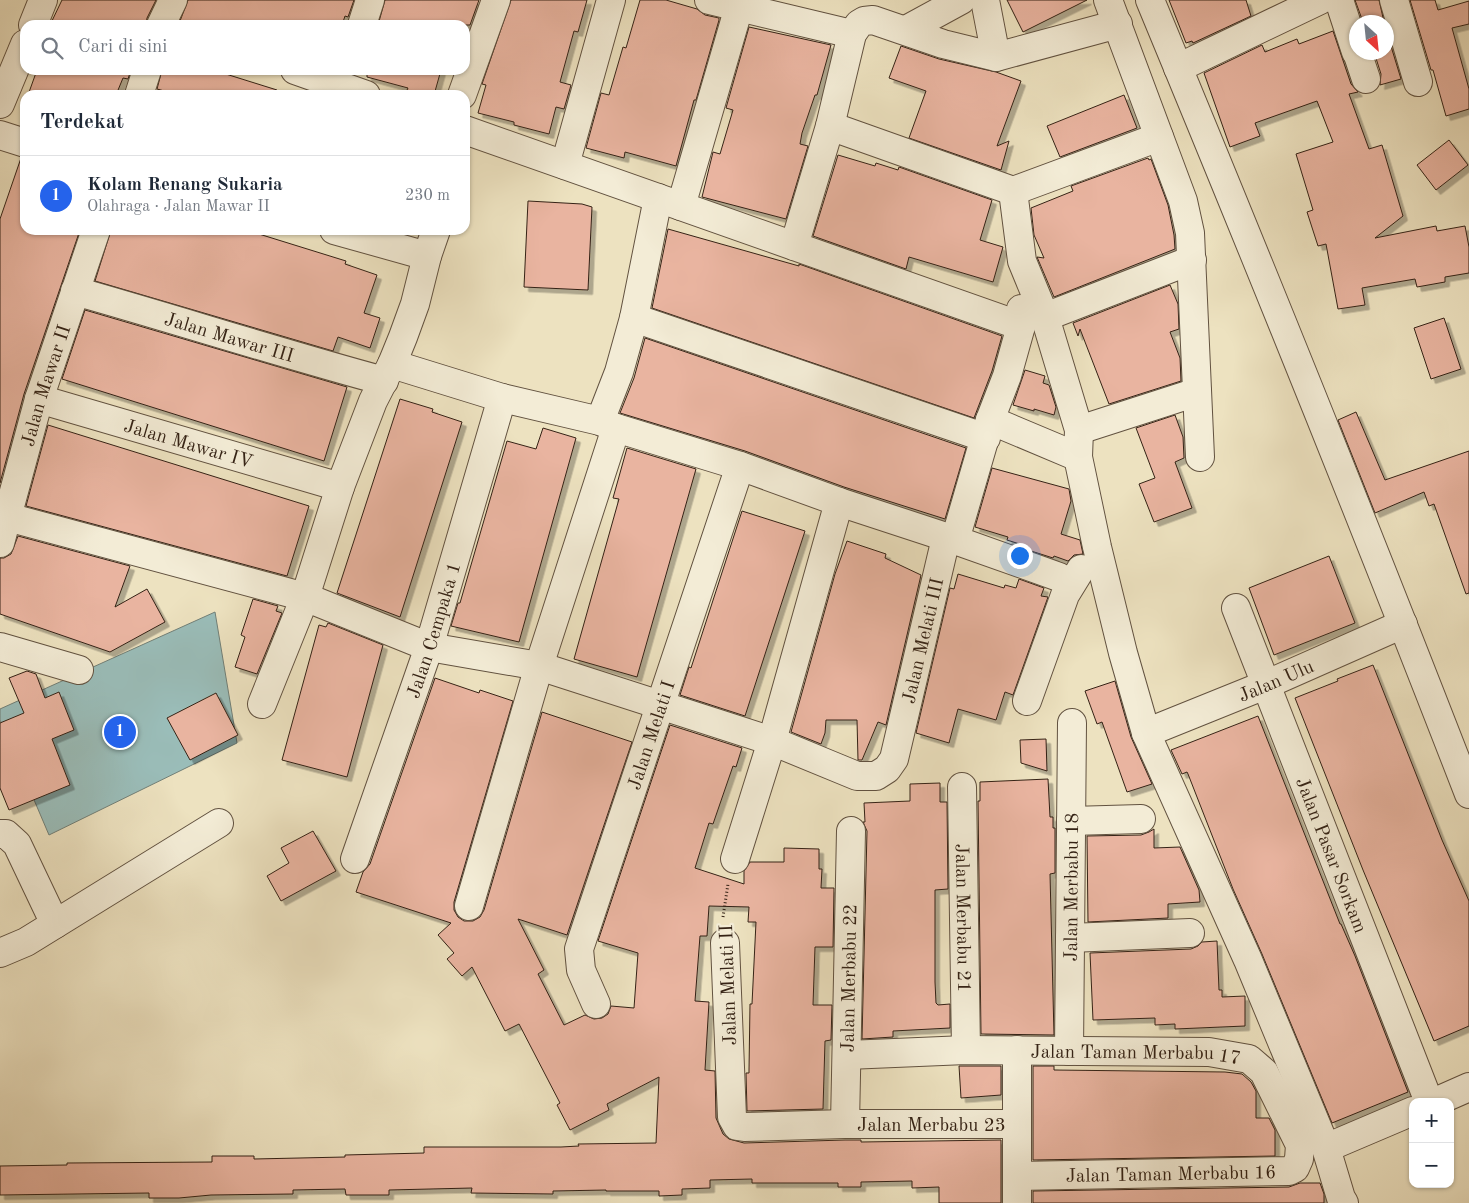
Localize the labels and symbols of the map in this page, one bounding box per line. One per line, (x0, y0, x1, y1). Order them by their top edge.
north arrow (1349, 15, 1394, 60)
street label: Jalan Mawar III (162, 311, 296, 367)
street label: Jalan Mawar II (20, 323, 75, 449)
street label: Jalan Mawar IV (121, 417, 255, 473)
your location (1007, 543, 1033, 569)
street label: Jalan Cempaka 1 (405, 561, 465, 701)
street label: Jalan Melati III (900, 576, 948, 706)
street label: Jalan Ulu (1236, 658, 1317, 707)
street label: Jalan Melati I (626, 679, 680, 793)
pin: 1 (104, 713, 136, 751)
street label: Jalan Pasar Sorkam (1291, 775, 1369, 936)
street label: Jalan Merbabu 18 (1063, 813, 1083, 961)
street label: Jalan Merbabu 21 (951, 844, 972, 992)
street label: Jalan Merbabu 22 (839, 904, 862, 1053)
street label: Jalan Melati II (718, 924, 741, 1046)
street label: Jalan Taman Merbabu 17 (1030, 1044, 1242, 1069)
street label: Jalan Merbabu 23 (857, 1117, 1006, 1136)
street label: Jalan Taman Merbabu 16 (1066, 1164, 1276, 1187)

